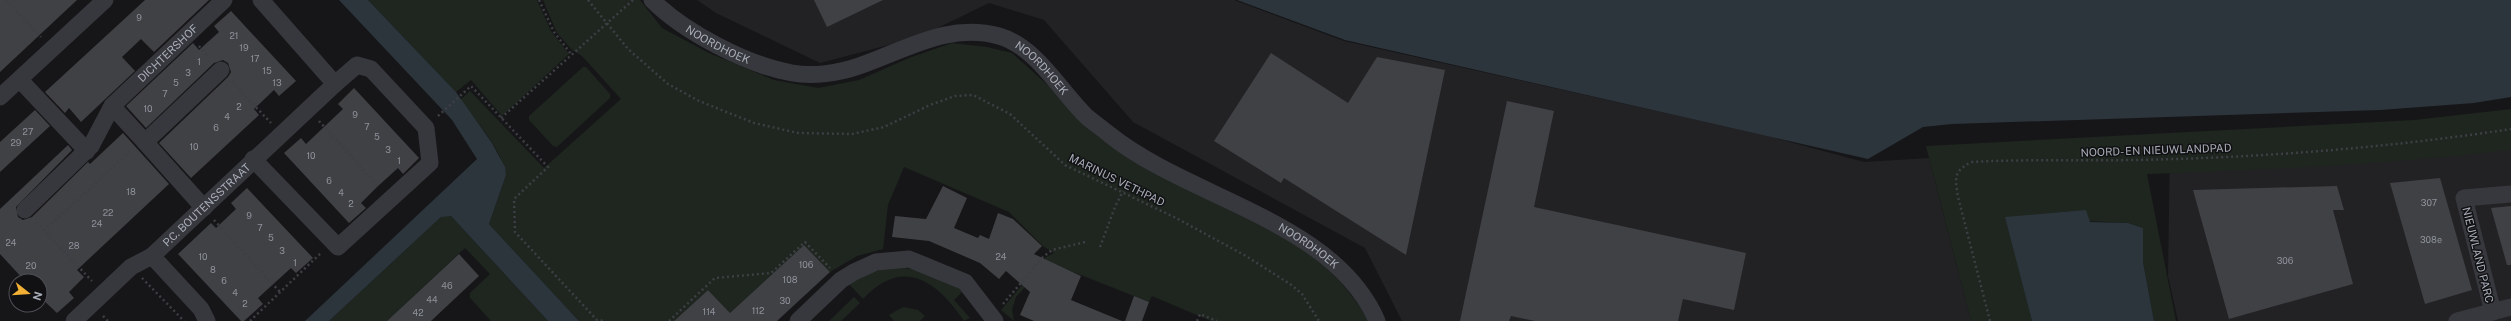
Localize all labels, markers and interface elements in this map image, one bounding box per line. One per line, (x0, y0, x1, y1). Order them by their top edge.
house number: 9 (136, 12, 142, 23)
street label: DICHTERSHOF (135, 22, 200, 84)
street label: NOORDHOEK (684, 23, 752, 66)
house number: 21 (229, 30, 239, 41)
street label: NOORDHOEK (1013, 39, 1071, 98)
house number: 19 (239, 42, 249, 53)
house number: 17 (250, 53, 260, 64)
house number: 1 (197, 56, 201, 67)
house number: 15 (262, 65, 272, 76)
house number: 3 (185, 67, 191, 78)
house number: 5 (173, 77, 179, 88)
house number: 13 (272, 77, 282, 88)
house number: 7 (162, 88, 168, 99)
house number: 2 (236, 101, 242, 112)
house number: 10 (143, 103, 153, 114)
house number: 9 (352, 109, 358, 120)
house number: 4 (224, 111, 230, 122)
house number: 7 (364, 121, 370, 132)
house number: 6 (213, 122, 219, 133)
house number: 27 (23, 126, 33, 137)
house number: 5 (374, 131, 380, 142)
house number: 29 (11, 137, 22, 148)
house number: 10 (189, 141, 199, 152)
street label: NOORD- EN NIEUWLANDPAD (2080, 141, 2232, 159)
house number: 3 (385, 144, 391, 155)
house number: 10 (306, 150, 316, 161)
street label: MARINUS VETHPAD (1067, 152, 1167, 209)
house number: 1 (397, 155, 401, 166)
street label: P.C. BOUTENSSTRAAT (160, 161, 253, 249)
house number: 6 (326, 175, 332, 186)
house number: 18 (126, 186, 136, 197)
house number: 4 (338, 187, 344, 198)
house number: 307 (2421, 197, 2437, 208)
house number: 2 (348, 198, 354, 209)
street label: NIEUWLAND PARC (2460, 206, 2496, 304)
house number: 22 (103, 207, 113, 218)
house number: 9 (246, 210, 252, 221)
house number: 24 (91, 218, 103, 229)
street label: NOORDHOEK (1276, 221, 1341, 271)
house number: 7 (257, 222, 263, 233)
house number: 5 (268, 232, 274, 243)
house number: 308e (2420, 234, 2442, 245)
house number: 24 (5, 237, 17, 248)
house number: 28 (68, 240, 80, 251)
house number: 3 (279, 245, 285, 256)
house number: 10 (198, 251, 208, 262)
house number: 24 (995, 251, 1007, 262)
house number: 306 (2277, 255, 2294, 266)
house number: 1 (293, 257, 297, 268)
house number: 106 (799, 259, 814, 270)
house number: 20 (26, 260, 37, 271)
house number: 8 (210, 264, 216, 275)
north arrow (8, 273, 48, 313)
house number: 108 (783, 274, 798, 285)
house number: 6 (221, 275, 227, 286)
house number: 46 (441, 280, 453, 291)
house number: 4 (232, 287, 238, 298)
text: N (31, 290, 45, 302)
house number: 44 (426, 294, 438, 305)
house number: 30 (779, 295, 791, 306)
house number: 2 (242, 298, 248, 309)
house number: 112 (752, 305, 764, 316)
house number: 114 (703, 306, 716, 317)
house number: 42 (412, 307, 424, 318)

